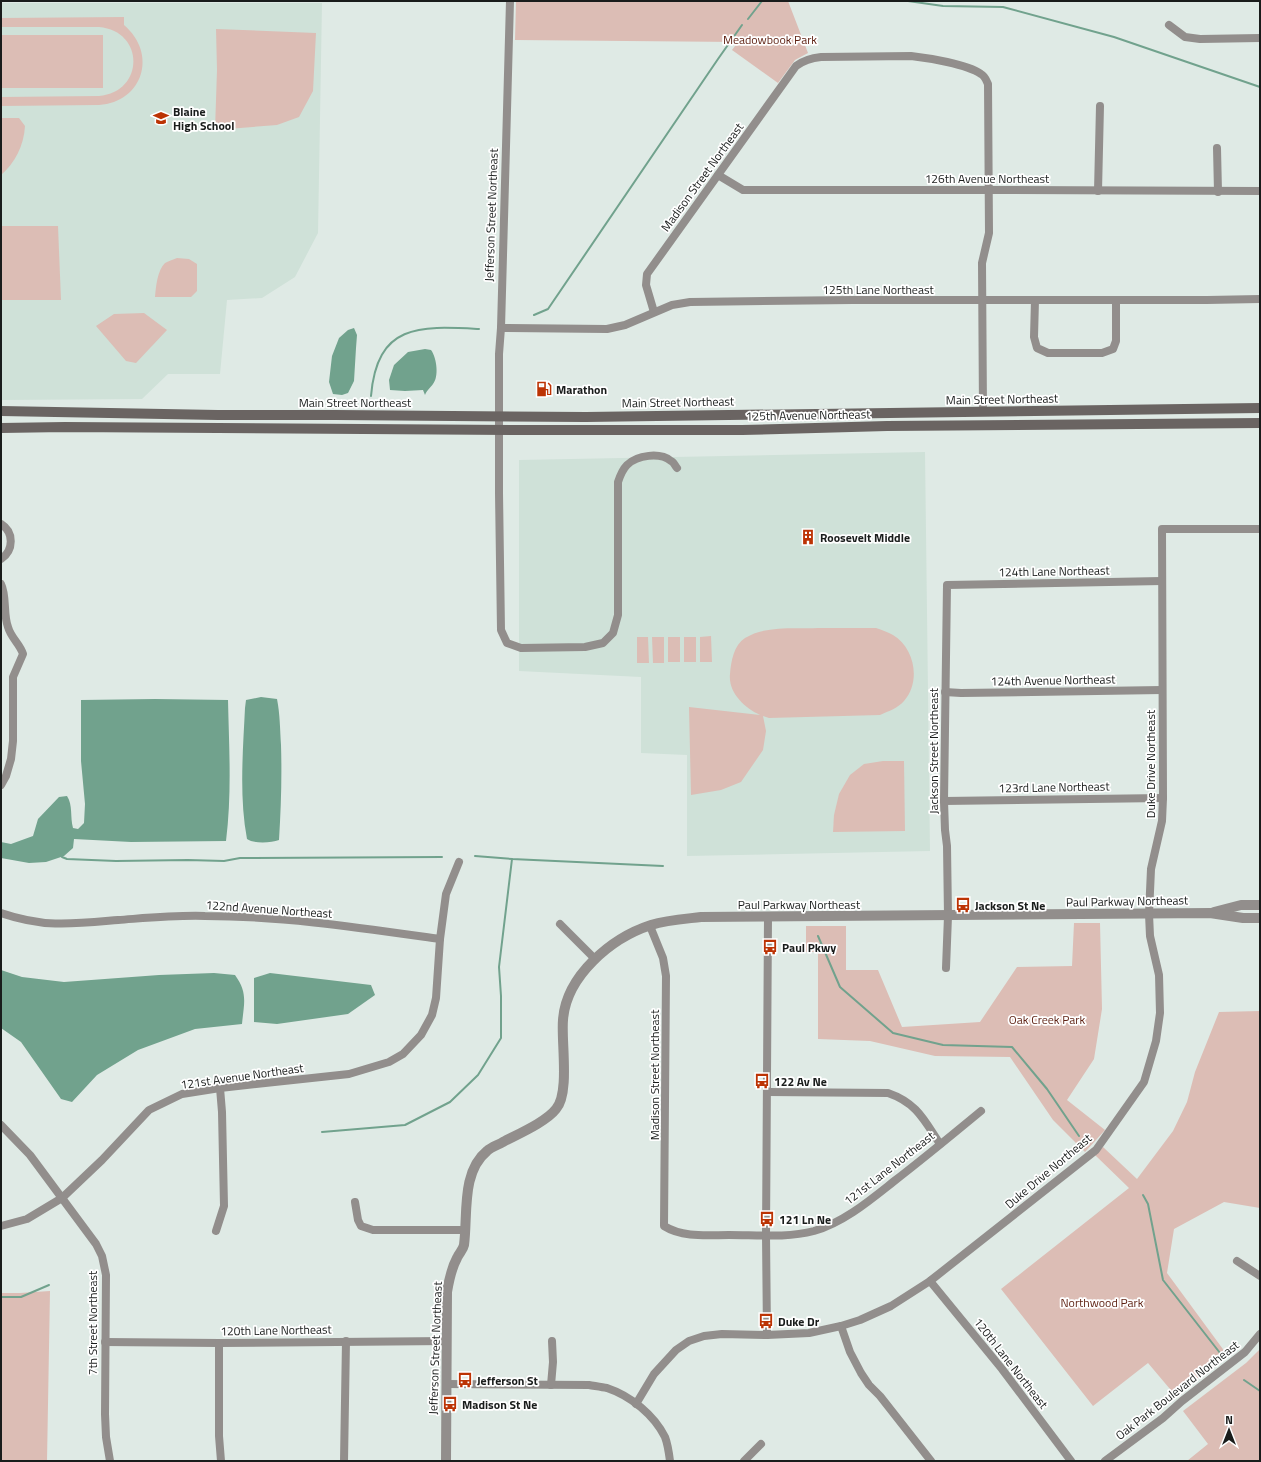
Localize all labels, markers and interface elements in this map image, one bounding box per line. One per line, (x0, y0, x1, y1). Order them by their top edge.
park label: Meadowbook Park (723, 30, 817, 49)
place label: Blaine High School (173, 102, 234, 135)
school or university icon: Blaine High School (152, 109, 170, 127)
street label: Madison Street Northeast (656, 118, 749, 235)
street label: Jefferson Street Northeast (479, 147, 503, 282)
street label: 126th Avenue Northeast (925, 169, 1050, 188)
street label: 125th Lane Northeast (822, 280, 934, 299)
fuel station icon: Marathon (535, 380, 553, 398)
place label: Marathon (556, 380, 607, 399)
street label: Main Street Northeast (946, 389, 1059, 409)
street label: Main Street Northeast (622, 392, 735, 412)
street label: Main Street Northeast (299, 393, 412, 412)
street label: 125th Avenue Northeast (745, 404, 871, 426)
building icon: Roosevelt Middle (799, 528, 817, 546)
place label: Roosevelt Middle (820, 528, 910, 547)
street label: 124th Lane Northeast (998, 561, 1111, 581)
street label: 124th Avenue Northeast (990, 669, 1116, 691)
street label: Jackson Street Northeast (924, 687, 943, 814)
street label: Duke Drive Northeast (1141, 709, 1160, 818)
street label: 123rd Lane Northeast (998, 777, 1110, 797)
street label: Paul Parkway Northeast (1066, 890, 1189, 912)
street label: 122nd Avenue Northeast (205, 895, 334, 923)
street label: Paul Parkway Northeast (738, 895, 861, 914)
bus stop icon: Jackson St Ne (954, 896, 972, 914)
place label: Jackson St Ne (975, 896, 1045, 915)
bus stop icon: Paul Pkwy (761, 938, 779, 956)
place label: Paul Pkwy (782, 938, 836, 957)
street label: Madison Street Northeast (645, 1009, 664, 1140)
park label: Oak Creek Park (1009, 1010, 1085, 1029)
street label: 121st Avenue Northeast (179, 1058, 305, 1094)
bus stop icon: 122 Av Ne (753, 1072, 771, 1090)
place label: 122 Av Ne (774, 1072, 827, 1091)
street label: 121st Lane Northeast (840, 1126, 939, 1210)
street label: Duke Drive Northeast (1000, 1128, 1096, 1213)
bus stop icon: 121 Ln Ne (758, 1210, 776, 1228)
place label: 121 Ln Ne (779, 1210, 831, 1229)
street label: 7th Street Northeast (83, 1270, 102, 1375)
street label: Jefferson Street Northeast (423, 1280, 447, 1415)
park label: Northwood Park (1061, 1293, 1144, 1312)
bus stop icon: Duke Dr (757, 1312, 775, 1330)
place label: Duke Dr (778, 1312, 820, 1331)
street label: 120th Lane Northeast (969, 1313, 1053, 1413)
street label: 120th Lane Northeast (220, 1320, 333, 1340)
street label: Oak Park Boulevard Northeast (1112, 1337, 1242, 1443)
bus stop icon: Jefferson St (456, 1371, 474, 1389)
place label: Jefferson St (477, 1371, 539, 1390)
bus stop icon: Madison St Ne (441, 1395, 459, 1413)
place label: Madison St Ne (462, 1395, 537, 1414)
north arrow (1209, 1410, 1249, 1450)

